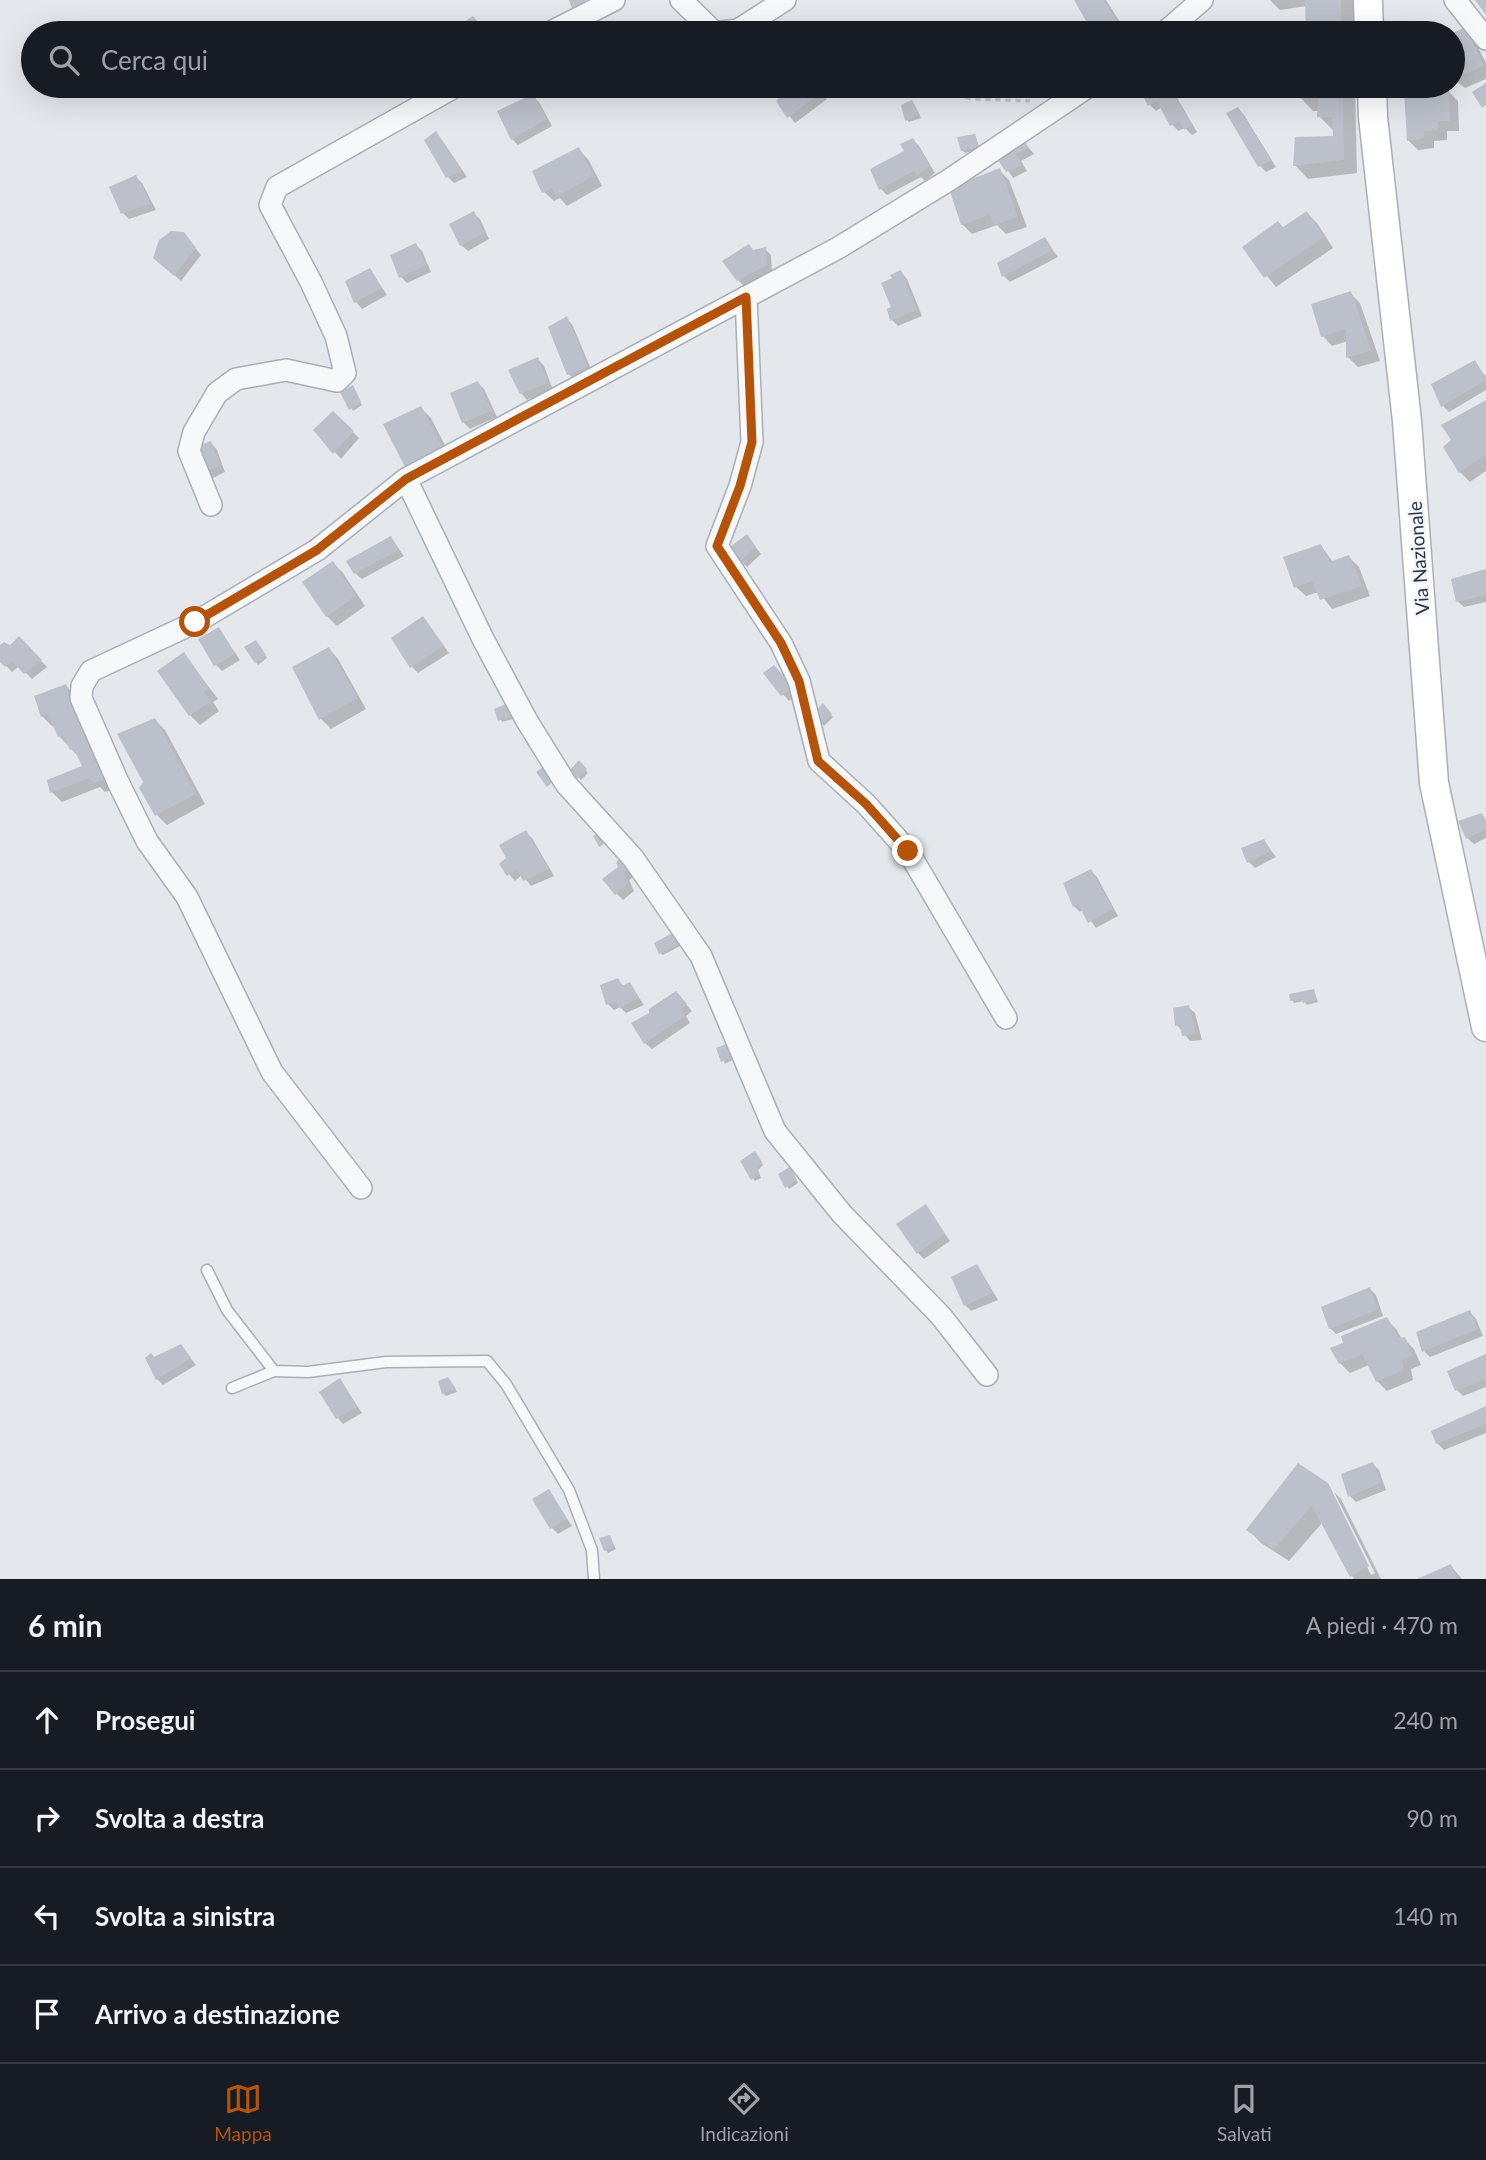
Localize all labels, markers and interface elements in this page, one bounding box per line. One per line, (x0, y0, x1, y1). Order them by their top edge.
search box (21, 21, 1465, 98)
icon: search (45, 41, 83, 79)
text: Cerca qui (101, 44, 208, 76)
street label: Via Nazionale (1403, 500, 1433, 616)
route start (179, 606, 210, 637)
route end (892, 835, 923, 866)
text: 6 min (28, 1607, 102, 1643)
text: A piedi · 470 m (1306, 1611, 1458, 1639)
icon: ahead (28, 1701, 66, 1739)
text: Prosegui (95, 1704, 195, 1736)
text: 240 m (1393, 1706, 1458, 1734)
icon: right (28, 1799, 66, 1837)
text: Svolta a destra (95, 1802, 265, 1834)
text: 90 m (1407, 1804, 1458, 1832)
icon: left (28, 1897, 66, 1935)
text: Svolta a sinistra (95, 1900, 275, 1932)
text: 140 m (1393, 1902, 1458, 1930)
icon: arrive (28, 1995, 66, 2033)
text: Arrivo a destinazione (95, 1998, 340, 2030)
tab: Mappa (214, 2080, 272, 2145)
tab: Indicazioni (700, 2080, 789, 2145)
tab: Salvati (1217, 2080, 1272, 2145)

